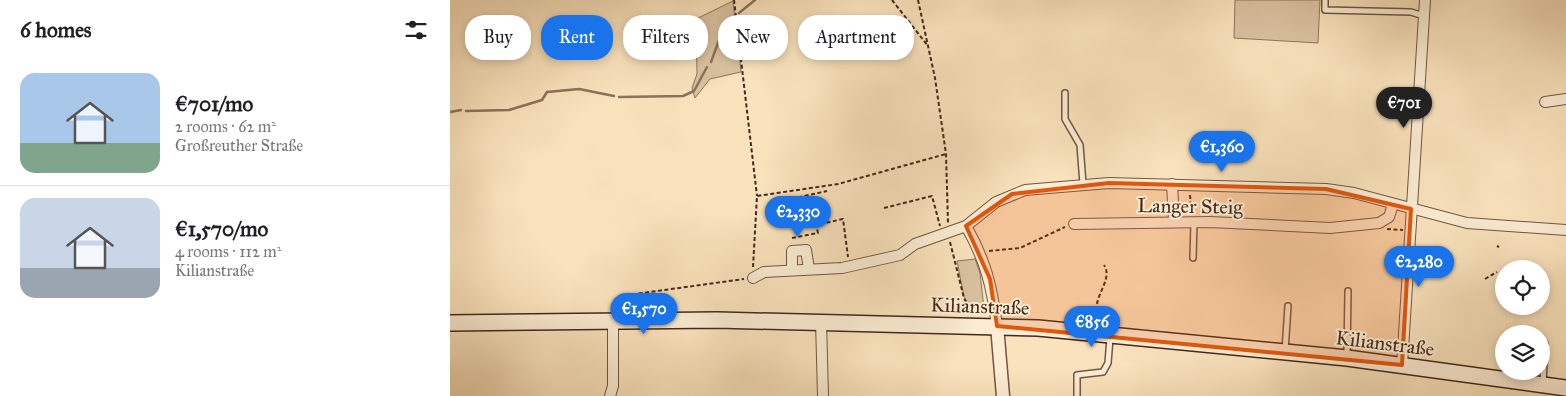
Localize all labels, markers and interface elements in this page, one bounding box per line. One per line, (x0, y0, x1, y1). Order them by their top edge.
chip: Buy (465, 15, 531, 60)
chip: Rent (541, 15, 613, 60)
chip: Filters (623, 15, 708, 60)
chip: New (718, 15, 788, 60)
chip: Apartment (798, 15, 914, 60)
icon: filters (402, 16, 430, 44)
text: 6 homes (20, 17, 92, 43)
pin: €701 (1374, 86, 1434, 129)
text: €701/mo (175, 91, 253, 117)
icon: home (60, 93, 120, 153)
text: €701 (1387, 93, 1421, 112)
text: 2 rooms · 62 m² (175, 117, 276, 136)
pin: €1,360 (1181, 130, 1263, 173)
text: Großreuther Straße (175, 136, 303, 155)
text: €1,360 (1200, 137, 1244, 156)
street label: Langer Steig (1137, 193, 1243, 220)
pin: €2,330 (757, 196, 839, 238)
text: €2,330 (776, 202, 820, 221)
text: €1,570/mo (175, 216, 268, 242)
icon: home (60, 218, 120, 278)
text: 4 rooms · 112 m² (175, 242, 281, 261)
pin: €2,280 (1378, 246, 1460, 288)
text: €2,280 (1395, 252, 1443, 271)
map controls (1495, 260, 1550, 380)
button: locate (1495, 260, 1550, 315)
text: Kilianstraße (175, 261, 254, 280)
pin: €1,570 (603, 292, 685, 335)
street label: Kilianstraße (930, 292, 1030, 320)
text: €1,570 (621, 299, 667, 318)
pin: €856 (1062, 306, 1122, 348)
text: €856 (1075, 312, 1109, 331)
street label: Kilianstraße (1334, 325, 1436, 361)
button: layers (1495, 325, 1550, 380)

